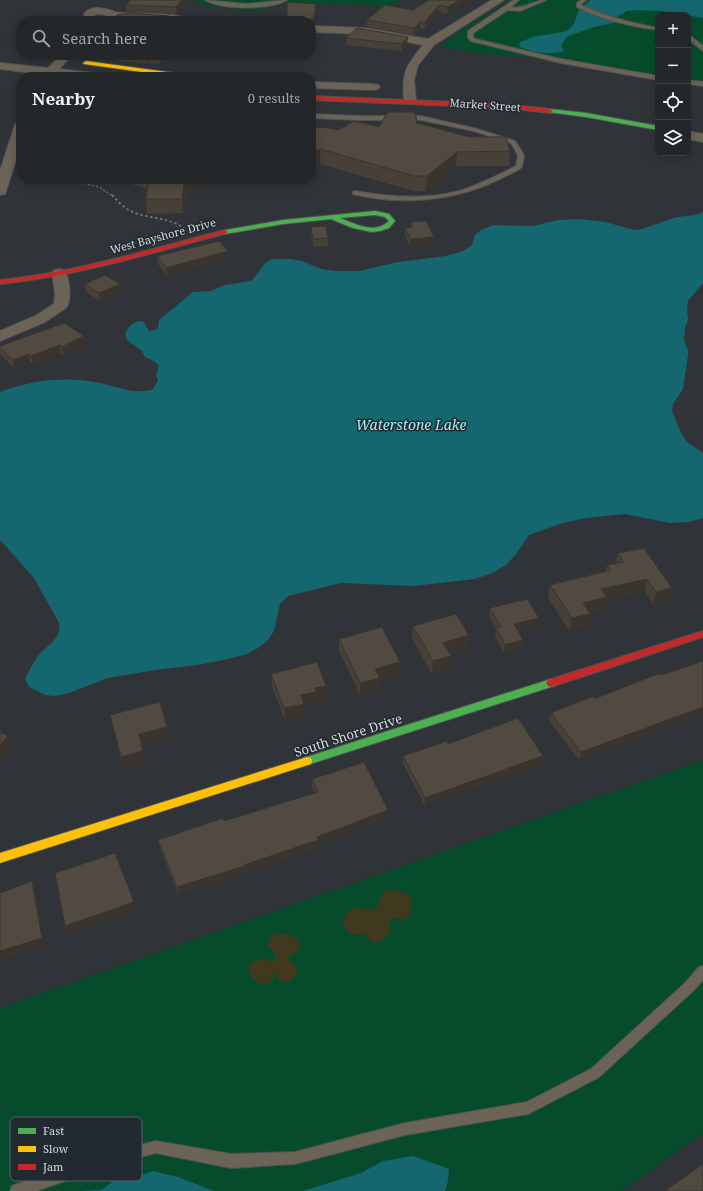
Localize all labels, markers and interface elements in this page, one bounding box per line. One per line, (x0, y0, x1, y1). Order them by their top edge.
map controls (655, 12, 691, 156)
button: + (655, 12, 691, 48)
search box (16, 16, 316, 60)
icon: search (30, 27, 52, 49)
text: Search here (62, 28, 147, 48)
button: − (655, 48, 691, 84)
button: locate (655, 84, 691, 120)
text: Nearby (32, 87, 95, 110)
text: 0 results (248, 89, 300, 107)
street label: Market Street (449, 95, 521, 114)
button: layers (655, 120, 691, 156)
street label: West Bayshore Drive (108, 214, 218, 257)
water label: Waterstone Lake (356, 415, 466, 434)
street label: South Shore Drive (292, 709, 404, 761)
legend (10, 1117, 142, 1181)
text: Fast (43, 1123, 64, 1138)
text: Slow (43, 1141, 69, 1156)
text: Jam (42, 1159, 64, 1174)

